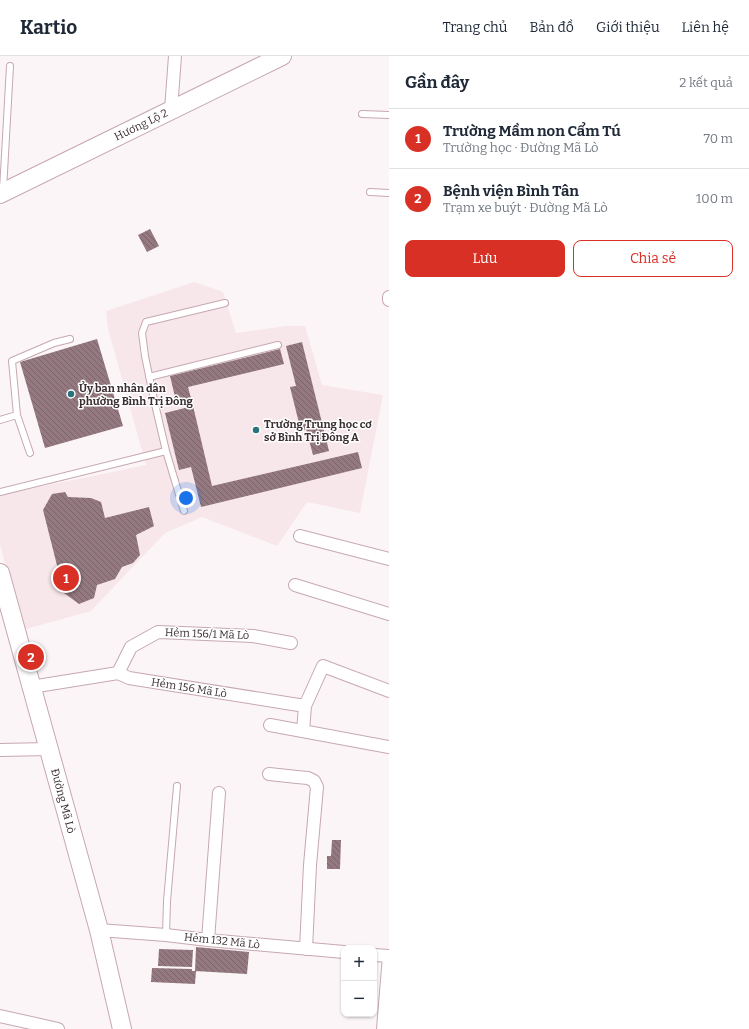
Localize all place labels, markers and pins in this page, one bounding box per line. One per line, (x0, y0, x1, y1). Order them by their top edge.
place label: Ủy ban nhân dân phường Bình Trị Đông (79, 381, 194, 408)
marker: Ủy ban nhân dân phường Bình Trị Đông (66, 389, 76, 399)
place label: Trường Trung học cơ sở Bình Trị Đông A (264, 418, 372, 444)
marker: Trường Trung học cơ sở Bình Trị Đông A (251, 425, 261, 435)
pin: 1 (53, 563, 79, 593)
pin: 2 (18, 642, 44, 672)

